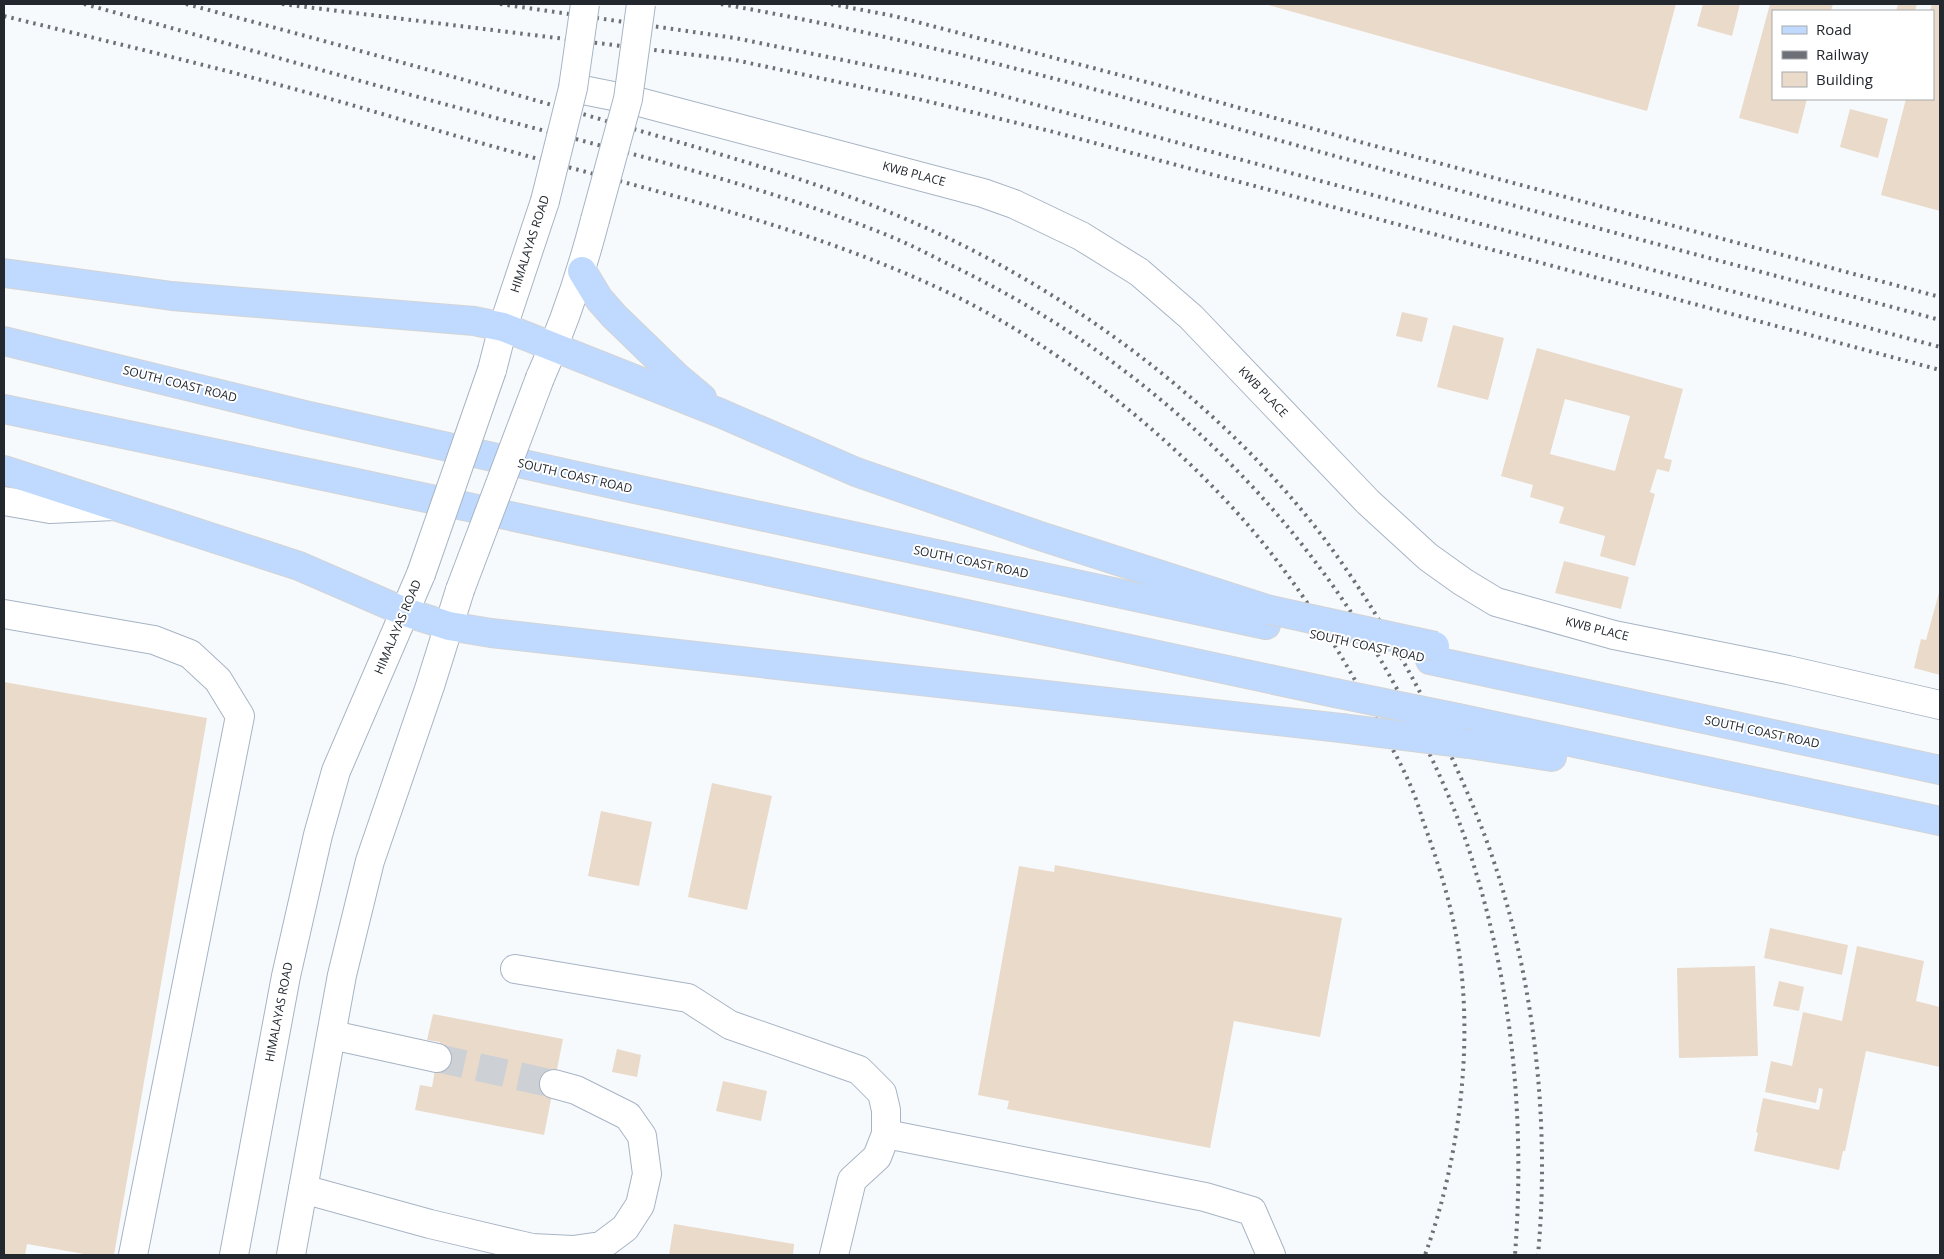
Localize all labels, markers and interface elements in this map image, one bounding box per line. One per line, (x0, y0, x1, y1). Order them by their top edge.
legend (1772, 10, 1934, 100)
text: Road (1816, 19, 1852, 39)
text: Railway (1816, 44, 1869, 64)
text: Building (1816, 69, 1873, 89)
street label: KWB PLACE (881, 157, 948, 190)
street label: HIMALAYAS ROAD (506, 193, 553, 295)
street label: SOUTH COAST ROAD (121, 361, 239, 406)
street label: KWB PLACE (1235, 363, 1292, 421)
street label: SOUTH COAST ROAD (516, 454, 634, 497)
street label: SOUTH COAST ROAD (912, 541, 1030, 582)
street label: HIMALAYAS ROAD (370, 577, 425, 677)
street label: KWB PLACE (1564, 612, 1631, 645)
street label: SOUTH COAST ROAD (1308, 625, 1426, 666)
street label: SOUTH COAST ROAD (1703, 711, 1821, 752)
street label: HIMALAYAS ROAD (260, 960, 297, 1063)

